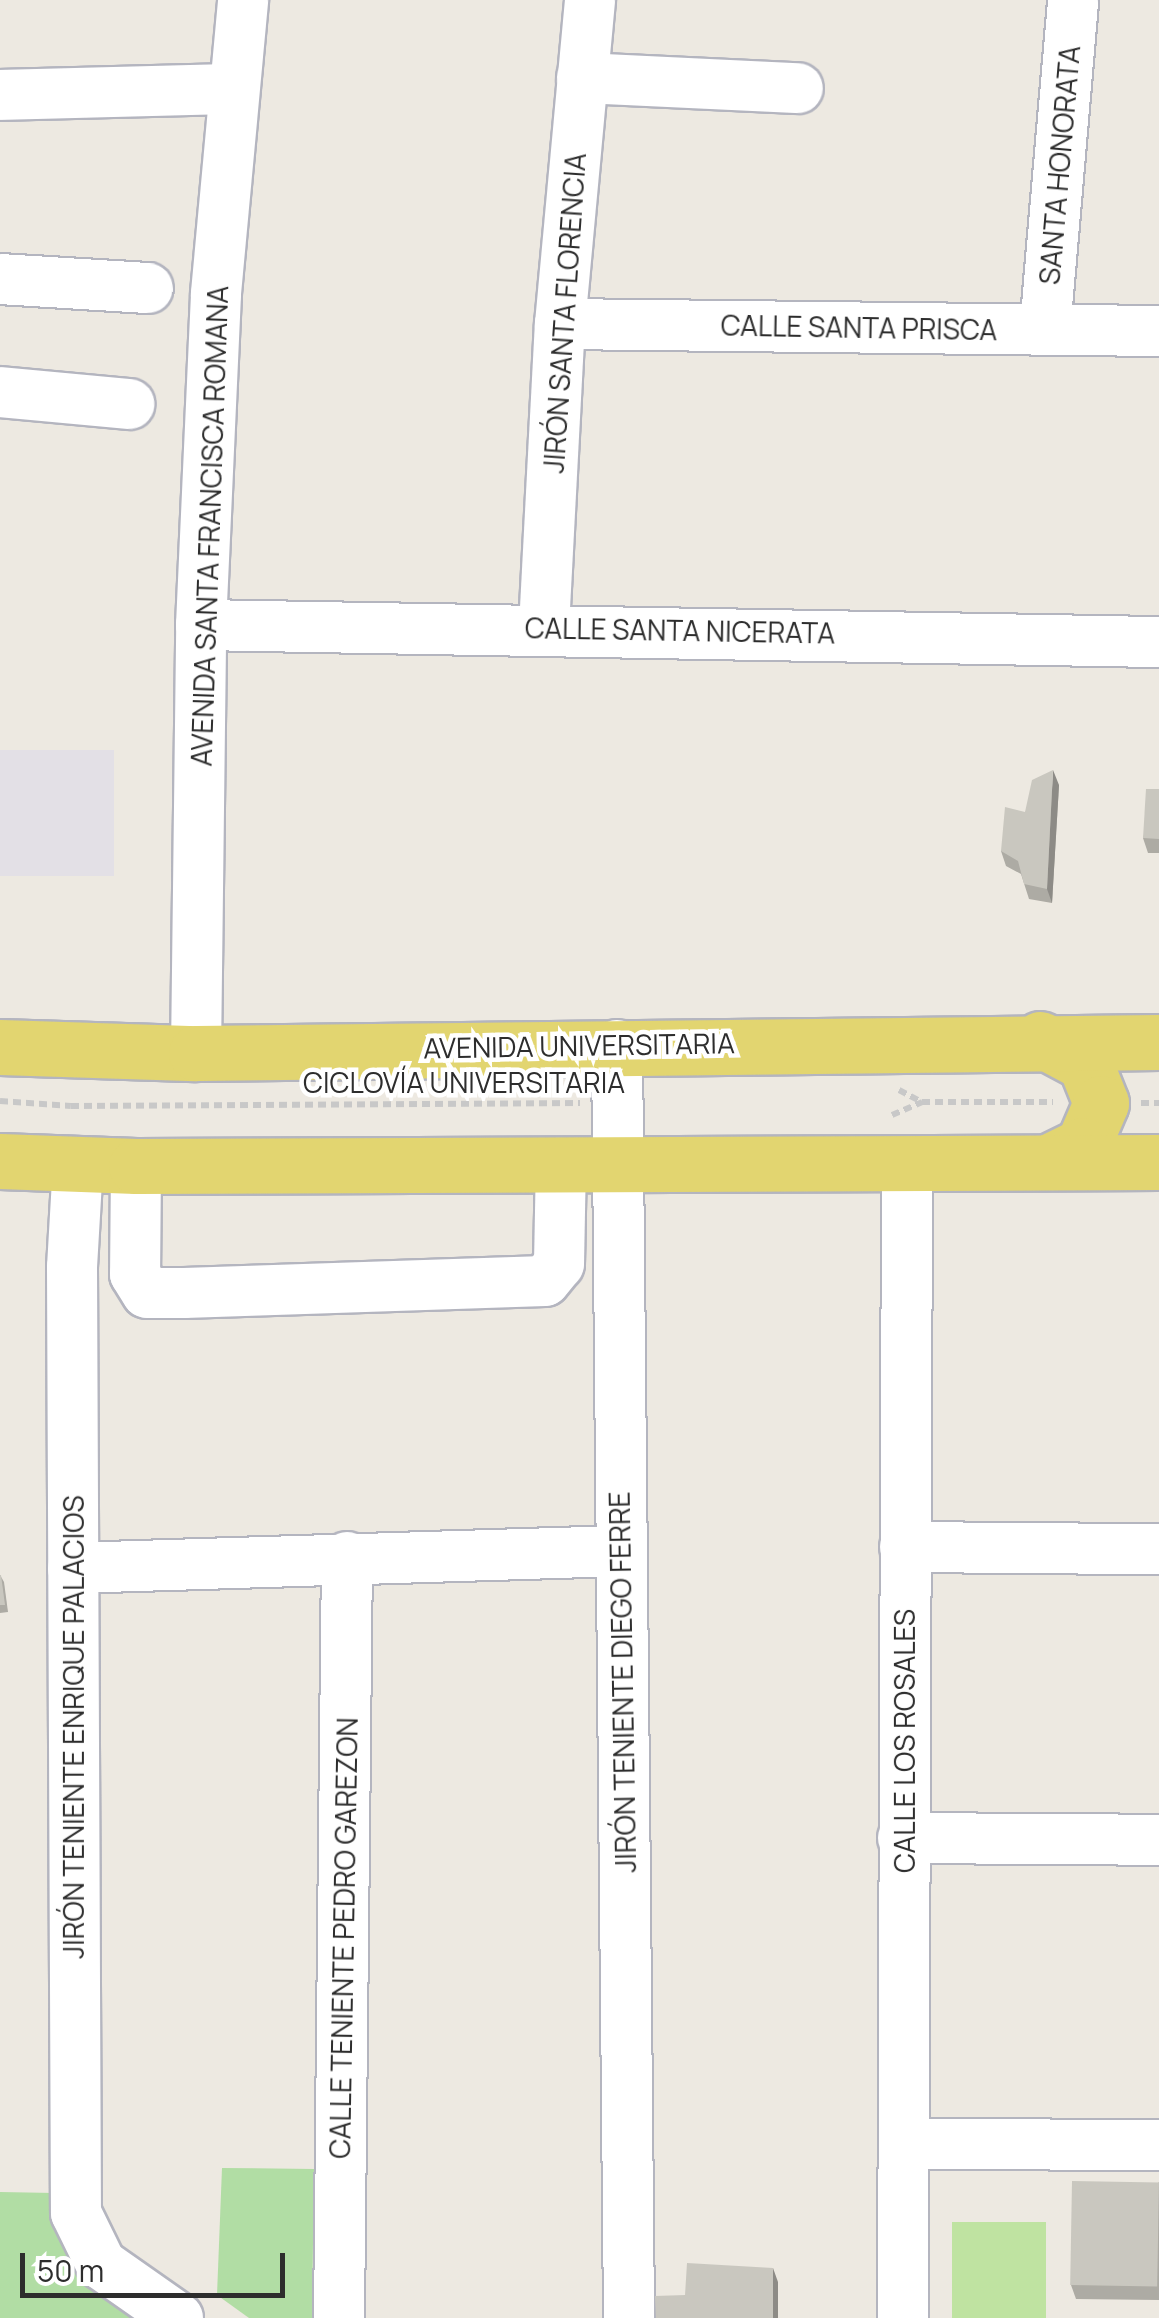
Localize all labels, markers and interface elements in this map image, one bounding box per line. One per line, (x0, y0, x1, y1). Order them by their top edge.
street label: SANTA HONORATA (1032, 44, 1086, 286)
street label: JIRÓN SANTA FLORENCIA (536, 152, 592, 474)
street label: AVENIDA SANTA FRANCISCA ROMANA (184, 285, 234, 767)
street label: CALLE SANTA PRISCA (720, 308, 998, 346)
street label: CALLE SANTA NICERATA (525, 610, 835, 650)
street label: AVENIDA UNIVERSITARIA (423, 1025, 735, 1065)
street label: CICLOVÍA UNIVERSITARIA (303, 1065, 625, 1099)
street label: JIRÓN TENIENTE DIEGO FERRE (602, 1491, 642, 1873)
street label: JIRÓN TENIENTE ENRIQUE PALACIOS (56, 1495, 90, 1959)
street label: CALLE LOS ROSALES (887, 1609, 921, 1873)
street label: CALLE TENIENTE PEDRO GAREZON (322, 1717, 364, 2159)
scale bar (25, 2233, 290, 2295)
text: 50 m (37, 2250, 104, 2291)

